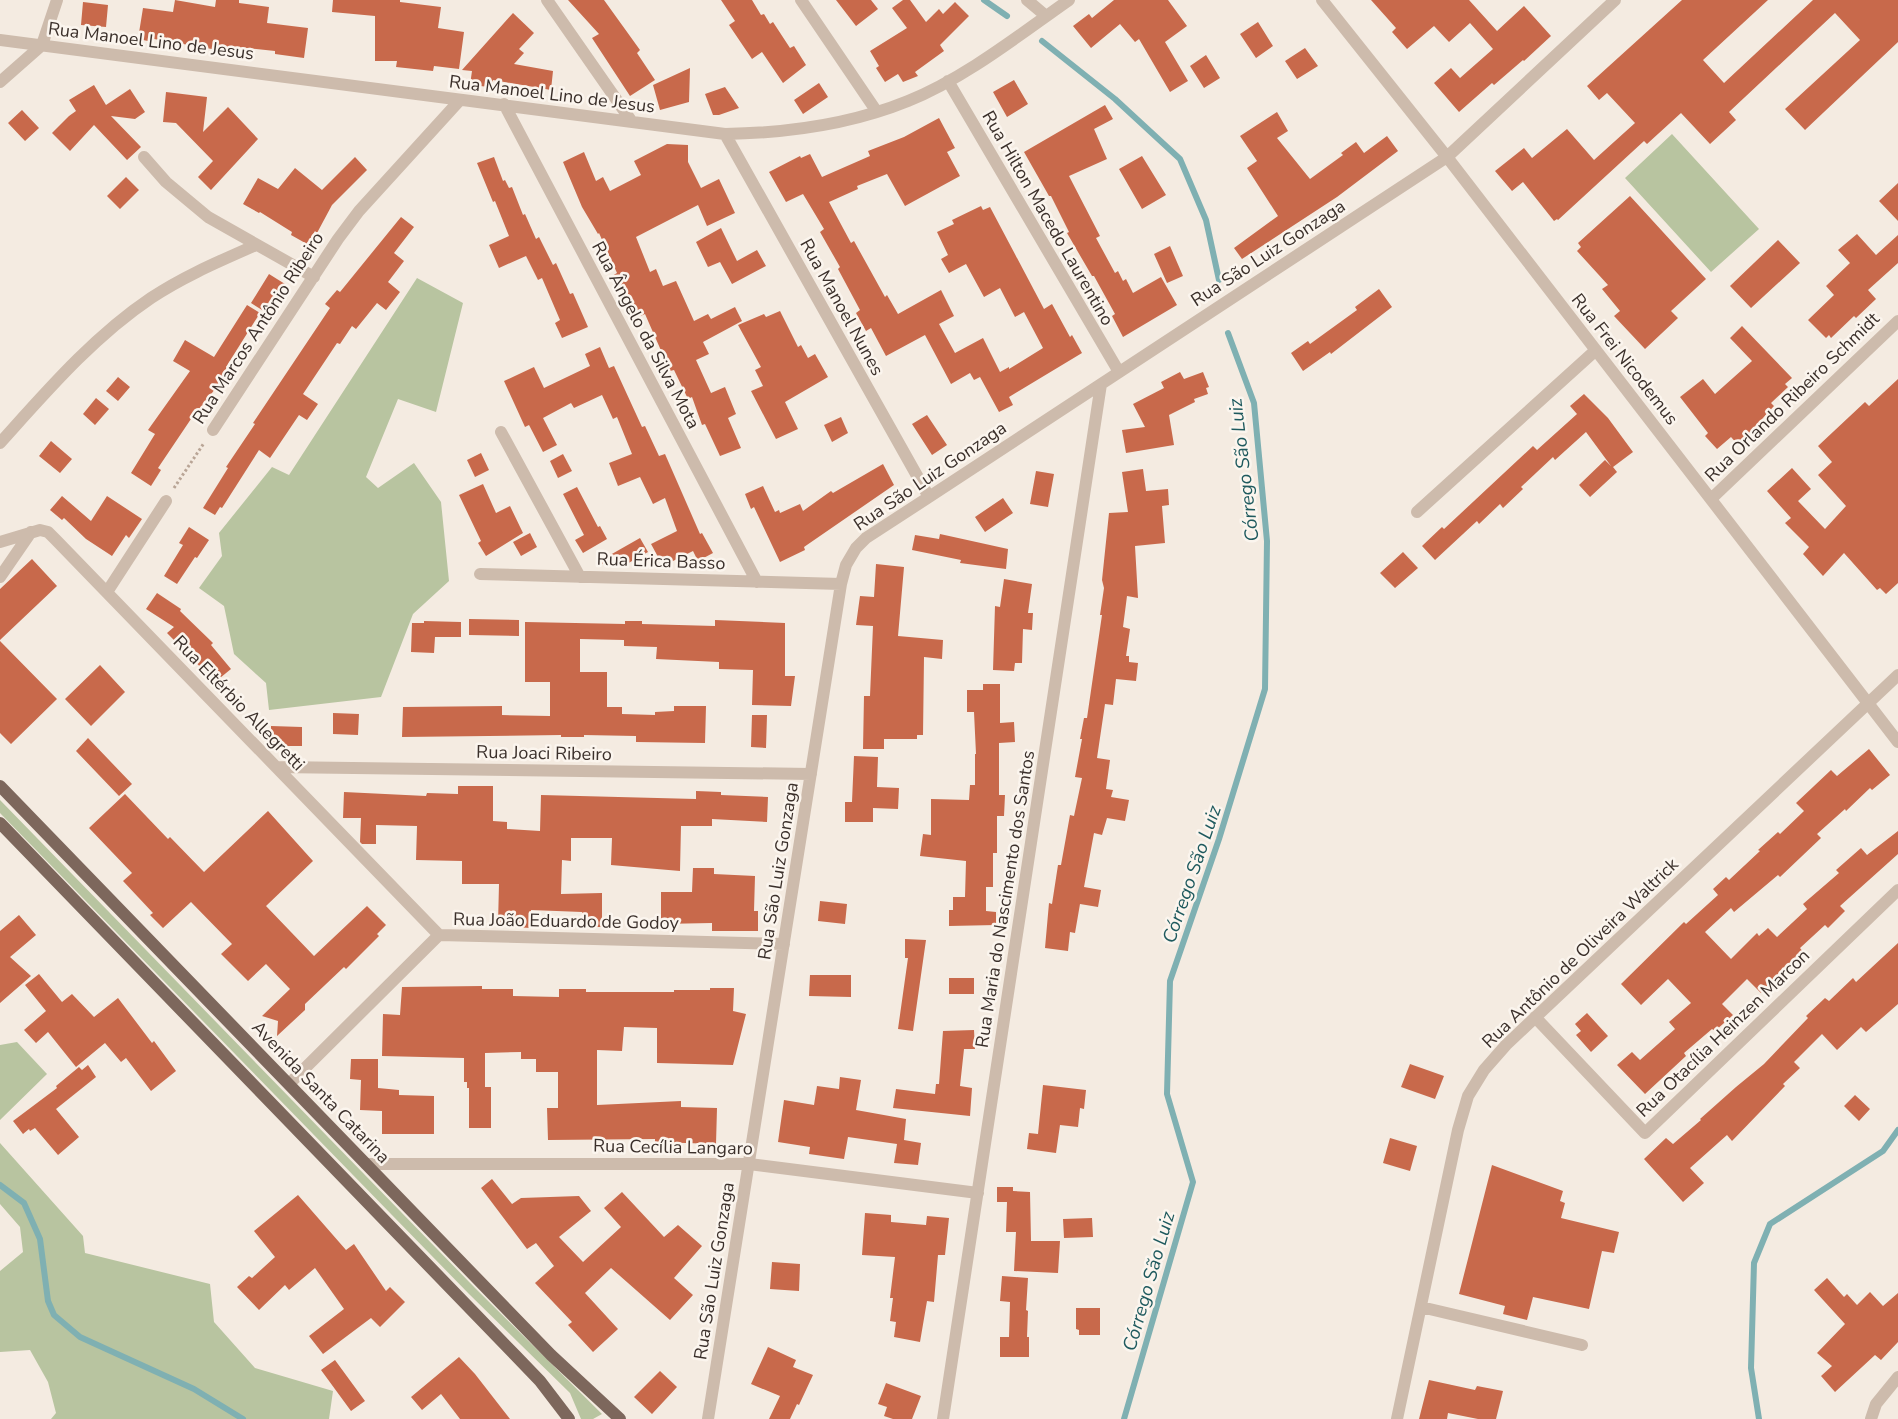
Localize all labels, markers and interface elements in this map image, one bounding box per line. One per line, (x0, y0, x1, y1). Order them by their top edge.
street label: Rua Manoel Lino de Jesus (47, 16, 255, 66)
street label: Rua Manoel Lino de Jesus (448, 69, 656, 119)
street label: Rua Hilton Macedo Laurentino (976, 106, 1120, 330)
street label: Rua São Luiz Gonzaga (1186, 194, 1350, 312)
street label: Rua Marcos Antônio Ribeiro (187, 227, 329, 429)
street label: Rua Manoel Nunes (794, 234, 890, 380)
street label: Rua Ângelo da Silva Mota (586, 237, 706, 433)
street label: Rua Frei Nicodemus (1566, 288, 1684, 430)
street label: Rua Orlando Ribeiro Schmidt (1699, 307, 1885, 487)
water label: Córrego São Luiz (1222, 397, 1266, 543)
street label: Rua São Luiz Gonzaga (849, 416, 1011, 536)
street label: Rua Érica Basso (596, 547, 726, 575)
street label: Rua Eltérbio Allegretti (168, 630, 310, 776)
street label: Rua Joaci Ribeiro (476, 740, 612, 766)
street label: Rua Maria do Nascimento dos Santos (970, 749, 1040, 1049)
street label: Rua São Luiz Gonzaga (752, 780, 804, 962)
water label: Córrego São Luiz (1156, 802, 1228, 947)
street label: Rua Antônio de Oliveira Waltrick (1477, 852, 1684, 1053)
street label: Rua João Eduardo de Godoy (453, 907, 680, 935)
street label: Rua Otacília Heinzen Marcon (1631, 944, 1815, 1122)
street label: Avenida Santa Catarina (247, 1016, 395, 1168)
street label: Rua Cecília Langaro (593, 1134, 753, 1160)
street label: Rua São Luiz Gonzaga (688, 1180, 740, 1362)
water label: Córrego São Luiz (1117, 1208, 1181, 1354)

